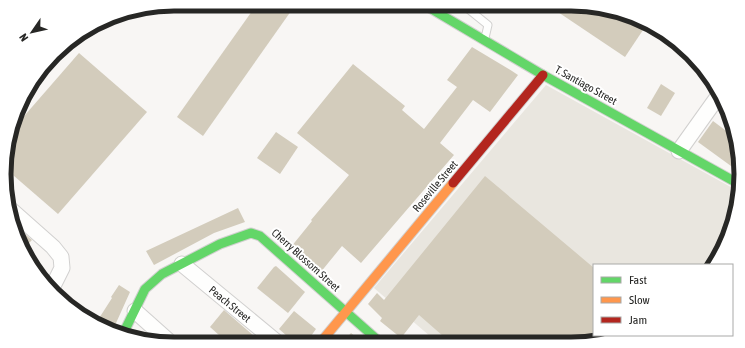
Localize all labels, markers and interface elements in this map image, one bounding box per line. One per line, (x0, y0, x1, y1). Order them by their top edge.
north arrow (12, 12, 52, 52)
text: N (17, 32, 31, 44)
street label: T. Santiago Street (553, 63, 619, 107)
street label: Roseville Street (410, 158, 460, 214)
street label: Cherry Blossom Street (269, 226, 343, 294)
legend (593, 264, 733, 336)
text: Fast (629, 273, 647, 287)
street label: Peach Street (207, 283, 253, 325)
text: Slow (629, 293, 650, 307)
text: Jam (629, 313, 647, 327)

